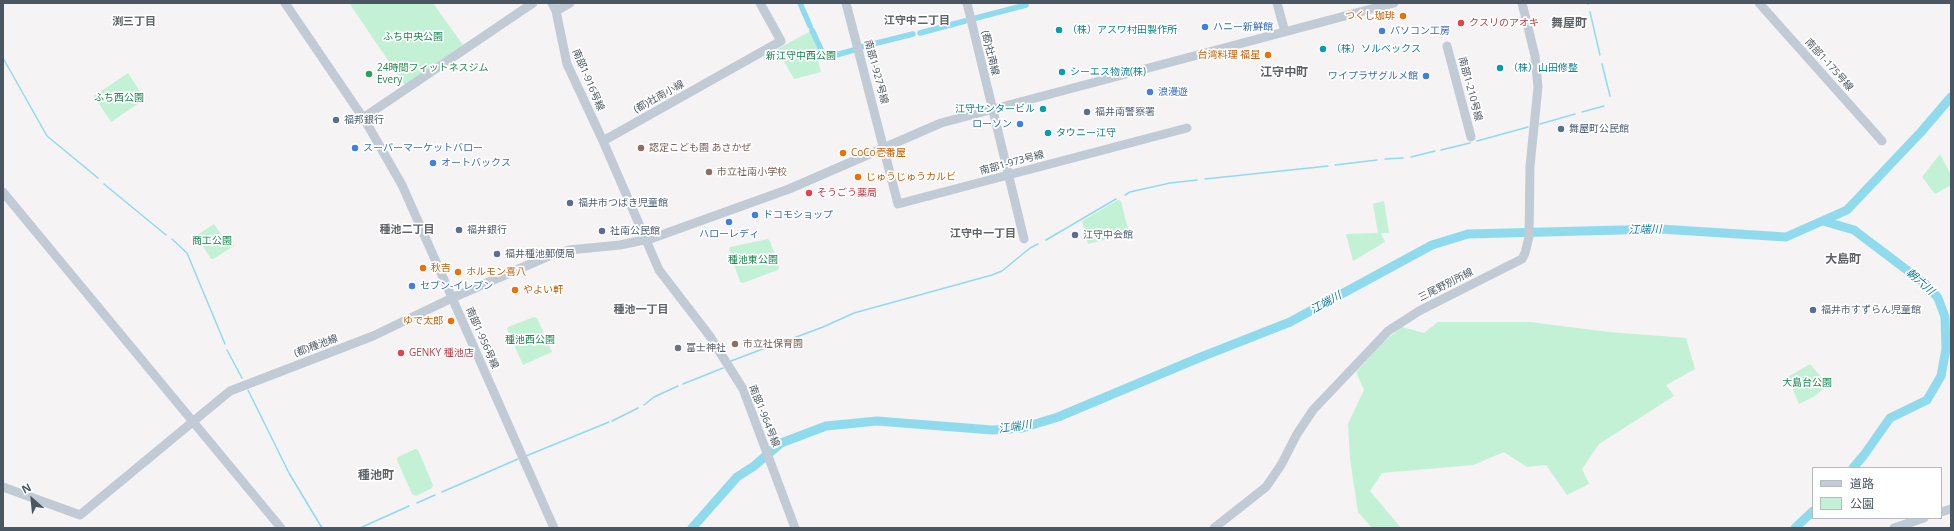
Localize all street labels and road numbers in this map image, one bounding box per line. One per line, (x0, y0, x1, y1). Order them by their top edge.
street label: (都)社南線 (979, 29, 1001, 77)
street label: 南部1-175号線 (1802, 36, 1856, 94)
street label: 南部1-927号線 (862, 39, 890, 105)
street label: 南部1-916号線 (570, 47, 606, 113)
street label: 南部1-210号線 (1456, 56, 1484, 122)
street label: (都)社南小線 (632, 78, 686, 116)
street label: 南部1-973号線 (979, 149, 1045, 177)
street label: 三尾野別所線 (1417, 266, 1475, 304)
street label: 南部1-956号線 (463, 305, 501, 371)
street label: (都)種池線 (292, 333, 340, 359)
street label: 南部1-964号線 (746, 383, 782, 449)

